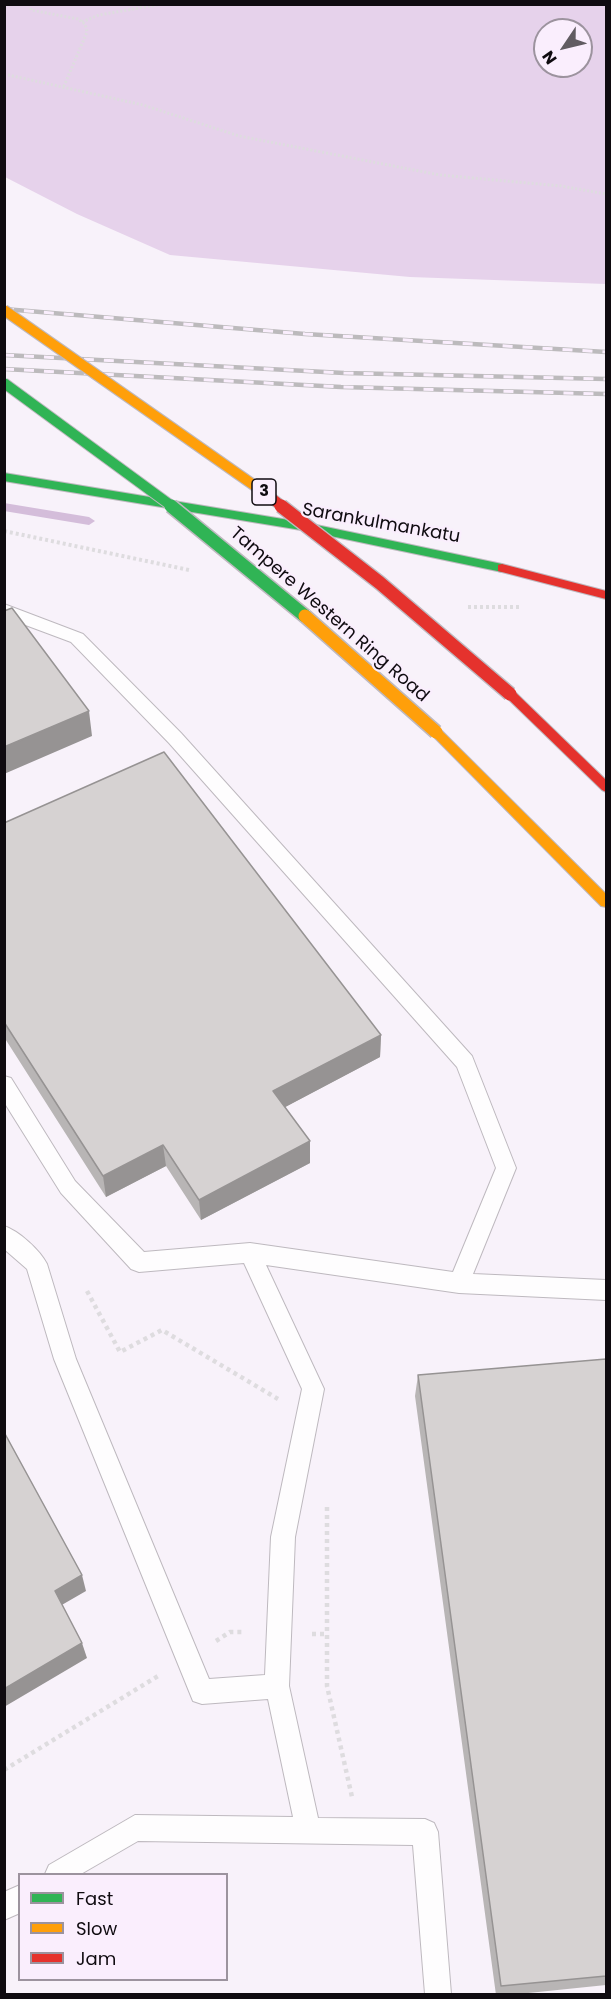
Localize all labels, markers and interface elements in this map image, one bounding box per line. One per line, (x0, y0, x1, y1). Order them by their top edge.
north arrow (533, 18, 593, 78)
text: N (537, 46, 562, 69)
road number: 3 (252, 479, 276, 505)
street label: Sarankulmankatu (300, 499, 462, 549)
street label: Tampere Western Ring Road (225, 523, 433, 707)
legend (18, 1873, 228, 1981)
text: Fast (76, 1886, 113, 1911)
text: Slow (76, 1916, 117, 1941)
text: Jam (76, 1946, 116, 1971)

